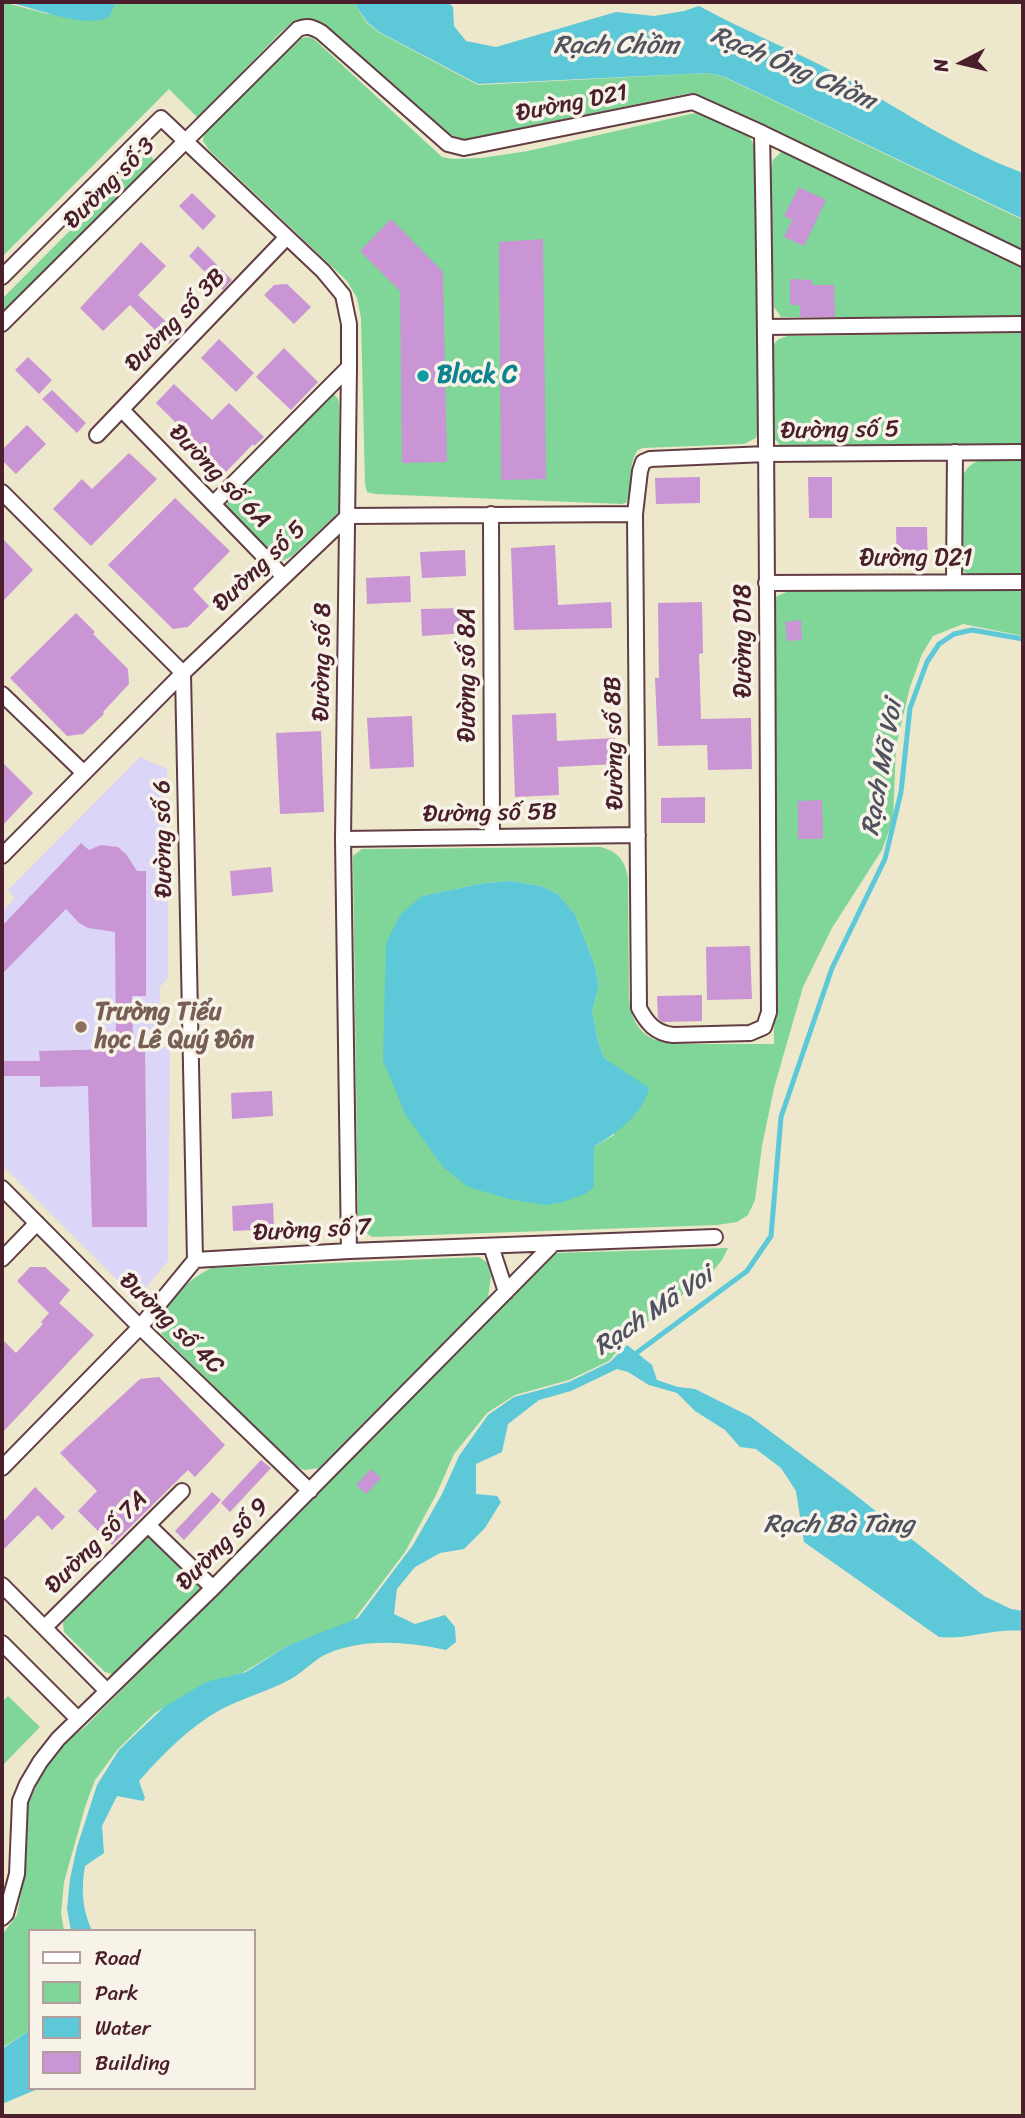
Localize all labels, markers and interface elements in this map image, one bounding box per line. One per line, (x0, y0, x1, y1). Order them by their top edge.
water label: Rạch Ông Chồm (706, 20, 880, 118)
north arrow (927, 28, 997, 98)
water label: Rạch Chồm (553, 30, 679, 62)
text: N (923, 57, 958, 74)
street label: Đường D21 (514, 79, 630, 129)
street label: Đường số 3 (58, 132, 162, 236)
street label: Đường số 3B (120, 263, 232, 379)
place label: Block C (437, 362, 517, 390)
marker: Block C (415, 368, 431, 384)
street label: Đường số 5 (780, 416, 900, 446)
street label: Đường số 6A (162, 419, 276, 535)
street label: Đường số 5 (207, 515, 313, 619)
street label: Đường D21 (859, 545, 973, 573)
street label: Đường D18 (730, 584, 758, 698)
street label: Đường số 8 (308, 602, 338, 722)
street label: Đường số 8A (454, 608, 482, 742)
street label: Đường số 8B (599, 676, 631, 810)
water label: Rạch Mã Voi (856, 698, 910, 838)
street label: Đường số 6 (149, 780, 179, 898)
street label: Đường số 5B (423, 798, 557, 830)
place label: Trường Tiểu học Lê Quý Đôn (95, 999, 254, 1055)
marker: Trường Tiểu học Lê Quý Đôn (73, 1019, 89, 1035)
street label: Đường số 7 (252, 1214, 372, 1248)
water label: Rạch Mã Voi (589, 1261, 719, 1363)
street label: Đường số 4C (113, 1267, 229, 1381)
street label: Đường số 7A (40, 1486, 154, 1600)
street label: Đường số 9 (171, 1493, 275, 1597)
water label: Rạch Bà Tàng (764, 1509, 914, 1541)
legend (28, 1929, 256, 2090)
text: Road (95, 1939, 140, 1977)
text: Park (95, 1974, 138, 2012)
text: Water (95, 2009, 150, 2047)
text: Building (95, 2044, 170, 2082)

